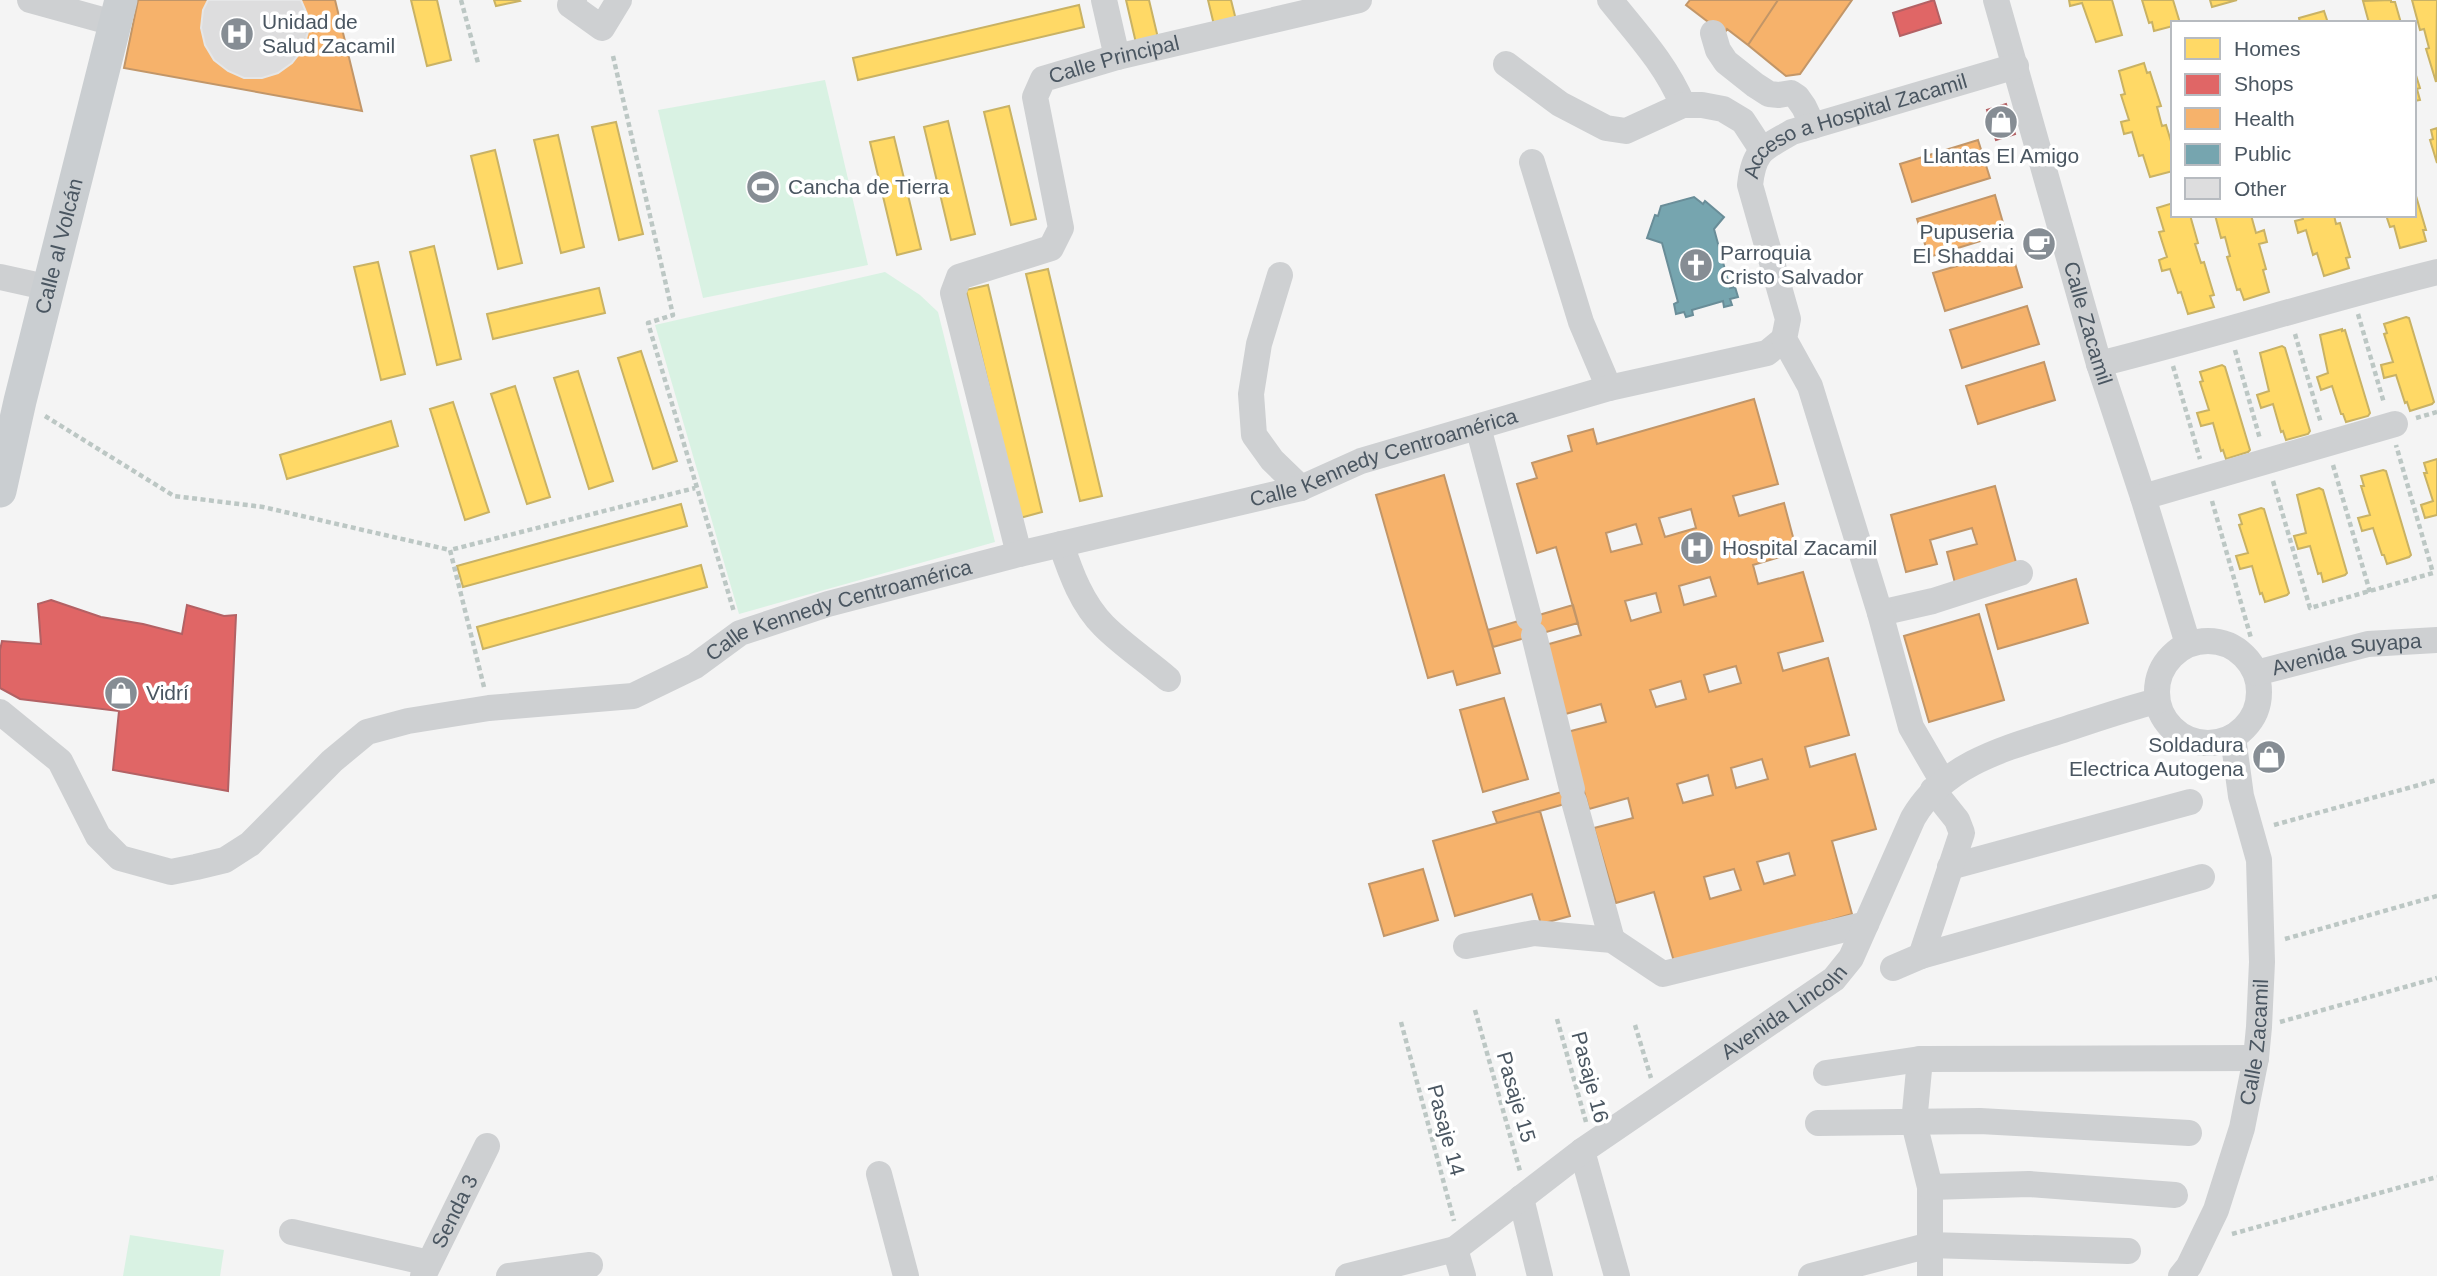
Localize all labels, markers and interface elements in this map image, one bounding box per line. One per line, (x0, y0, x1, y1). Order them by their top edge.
place label: Unidad de Salud Zacamil (262, 10, 395, 57)
hospital icon: Unidad de Salud Zacamil (218, 15, 256, 53)
legend (2171, 21, 2416, 217)
street label: Calle Principal (1046, 31, 1181, 88)
text: Homes (2234, 37, 2301, 60)
street label: Acceso a Hospital Zacamil (1739, 69, 1970, 181)
text: Shops (2234, 72, 2294, 95)
shop icon: Llantas El Amigo (1982, 103, 2020, 141)
text: Health (2234, 107, 2295, 130)
text: Public (2234, 142, 2291, 165)
place label: Llantas El Amigo (1923, 144, 2079, 167)
sports icon: Cancha de Tierra (744, 168, 782, 206)
place label: Cancha de Tierra (788, 175, 949, 198)
street label: Calle al Volcán (30, 176, 87, 316)
text: Other (2234, 177, 2287, 200)
place label: Pupuseria El Shaddai (1912, 220, 2014, 267)
cafe icon: Pupuseria El Shaddai (2020, 225, 2058, 263)
place label: Parroquia Cristo Salvador (1720, 241, 1864, 288)
church icon: Parroquia Cristo Salvador (1677, 246, 1715, 284)
street label: Calle Zacamil (2060, 259, 2117, 388)
street label: Calle Kennedy Centroamérica (1247, 404, 1520, 511)
hospital icon: Hospital Zacamil (1678, 529, 1716, 567)
place label: Hospital Zacamil (1722, 536, 1877, 559)
street label: Calle Kennedy Centroamérica (701, 555, 974, 665)
street label: Avenida Suyapa (2269, 629, 2423, 679)
shop icon: Vidrí (102, 674, 140, 712)
place label: Vidrí (146, 681, 189, 704)
place label: Soldadura Electrica Autogena (2069, 733, 2244, 780)
shop icon: Soldadura Electrica Autogena (2250, 738, 2288, 776)
street label: Avenida Lincoln (1717, 960, 1851, 1064)
street label: Calle Zacamil (2235, 978, 2272, 1107)
street label: Pasaje 16 (1567, 1029, 1614, 1125)
street label: Pasaje 15 (1493, 1049, 1540, 1145)
street label: Pasaje 14 (1423, 1082, 1470, 1178)
street label: Senda 3 (427, 1171, 482, 1251)

